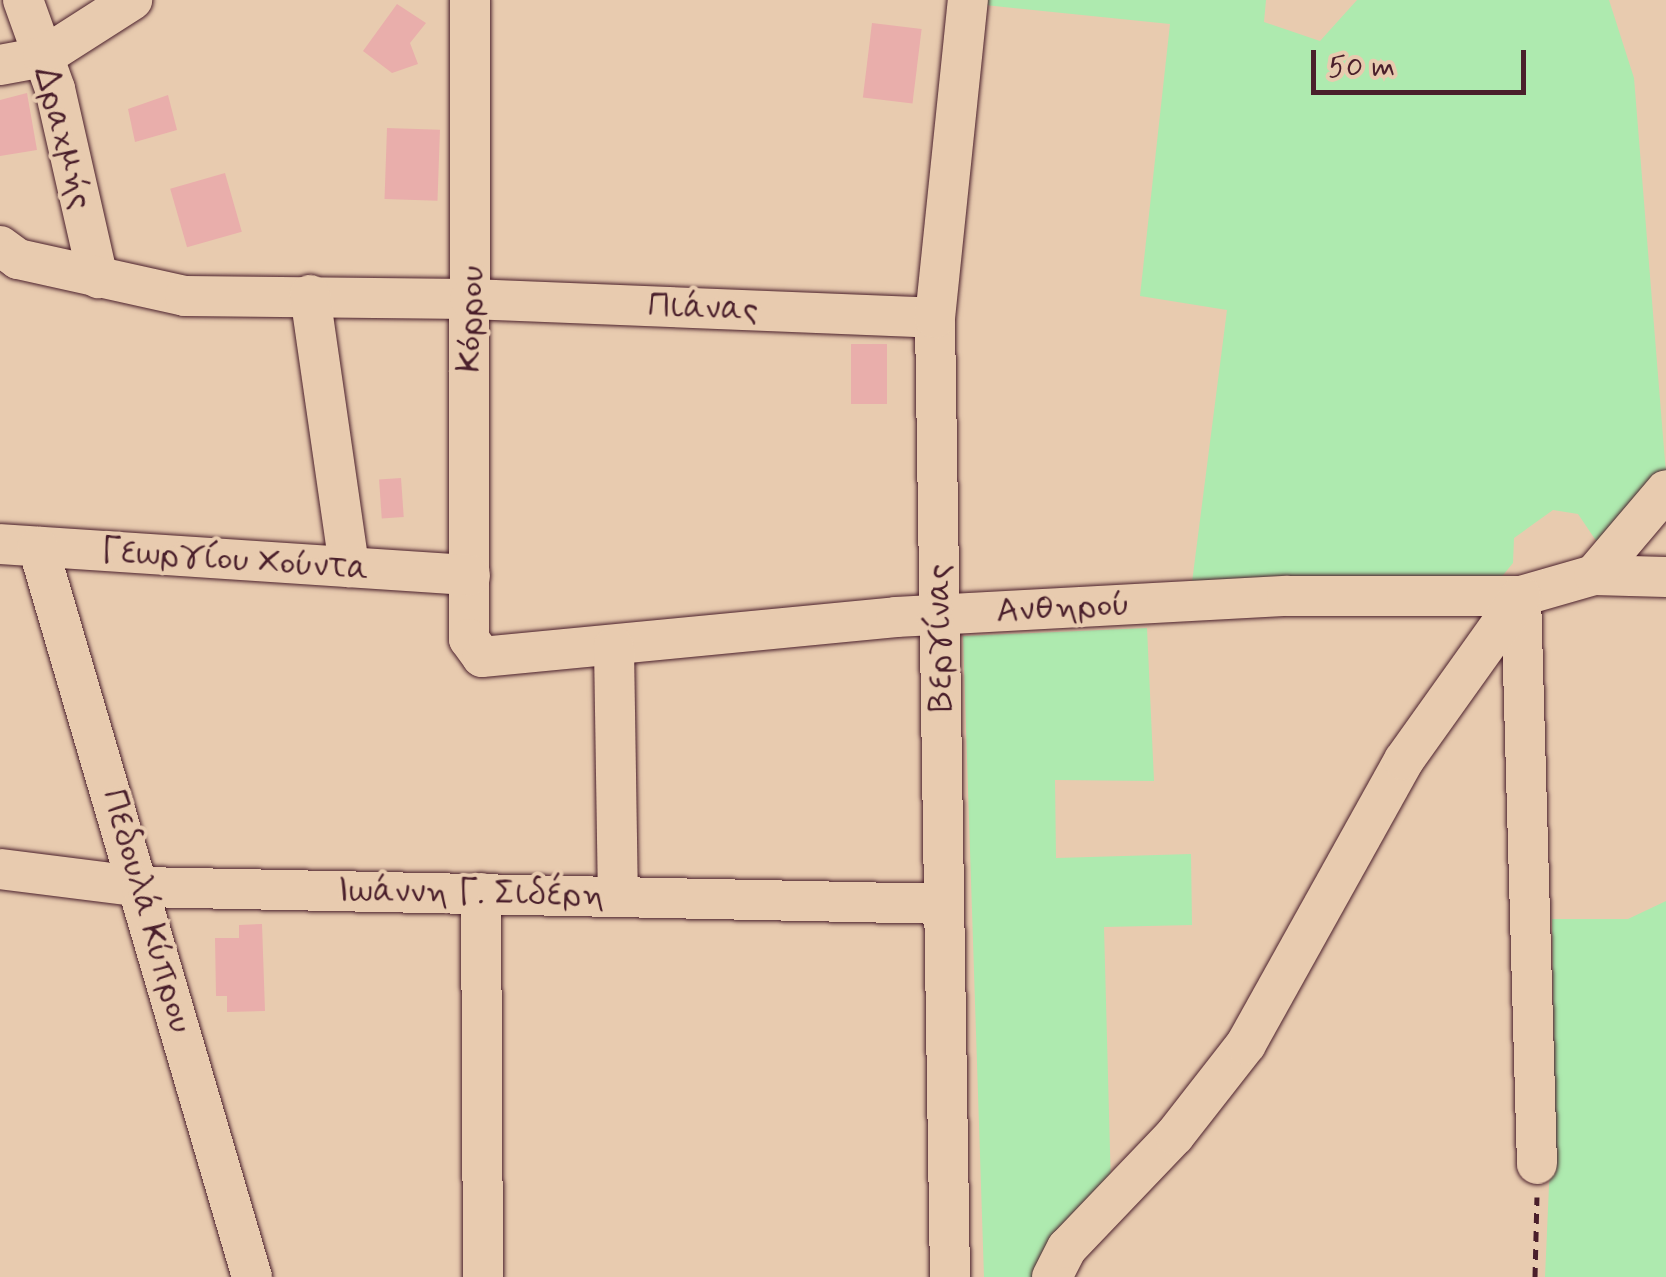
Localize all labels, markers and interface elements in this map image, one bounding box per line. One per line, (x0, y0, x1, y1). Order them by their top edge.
scale bar (1316, 30, 1531, 92)
text: 50 m (1328, 48, 1395, 87)
street label: Δραχμής (24, 62, 102, 214)
street label: Κόρρου (448, 265, 494, 373)
street label: Πιάνας (647, 285, 759, 331)
street label: Γεωργίου Χούντα (100, 530, 370, 590)
street label: Βεργίνας (918, 564, 962, 712)
street label: Ανθηρού (995, 584, 1131, 632)
street label: Πεδουλά Κύπρου (92, 784, 202, 1038)
street label: Ιωάννη Γ. Σιδέρη (337, 870, 605, 916)

